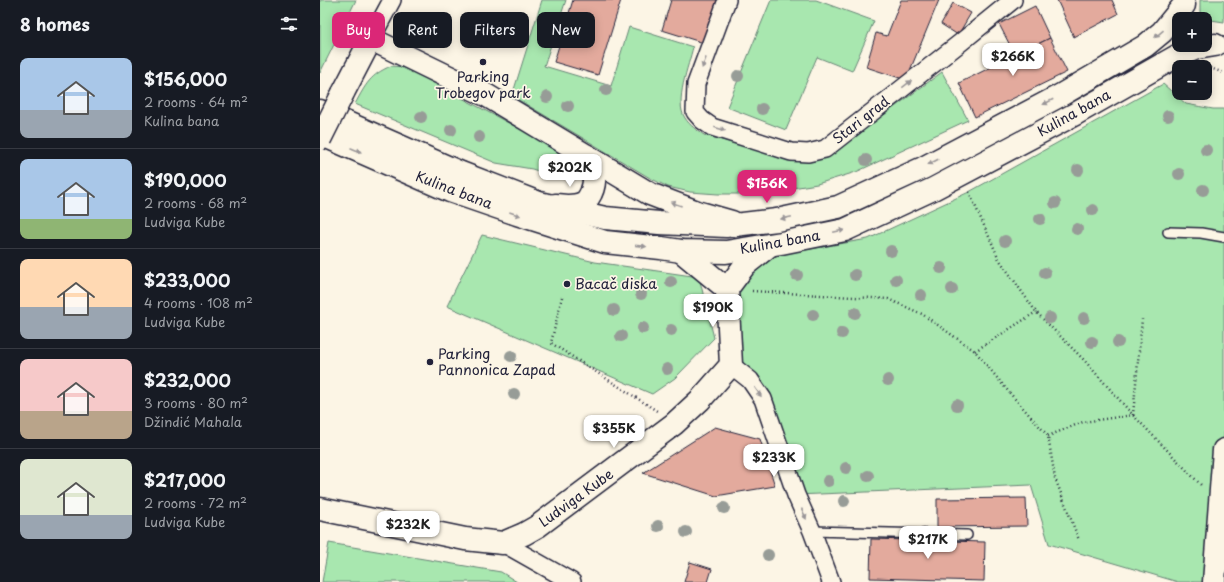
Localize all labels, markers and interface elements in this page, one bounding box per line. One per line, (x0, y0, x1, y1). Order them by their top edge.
text: 8 homes (20, 11, 90, 37)
chip: Buy (332, 12, 385, 48)
chip: Rent (393, 12, 452, 48)
chip: Filters (460, 12, 529, 48)
chip: New (537, 12, 595, 48)
map controls (1172, 12, 1212, 100)
button: + (1172, 12, 1212, 52)
icon: filters (278, 13, 300, 35)
one-way arrow (1154, 29, 1164, 39)
pin: $266K (985, 43, 1041, 77)
text: $266K (991, 46, 1035, 65)
marker: Parking Trobegov park (478, 57, 488, 67)
one-way arrow (700, 57, 706, 69)
button: − (1172, 60, 1212, 100)
text: $156,000 (144, 66, 227, 92)
place label: Parking Trobegov park (435, 66, 531, 103)
icon: home (52, 74, 100, 122)
one-way arrow (902, 80, 913, 88)
street label: Kulina bana (1033, 84, 1114, 141)
street label: Stari grad (828, 90, 894, 149)
text: 2 rooms · 64 m² (144, 92, 248, 111)
one-way arrow (1042, 98, 1054, 105)
text: Kulina bana (144, 111, 219, 130)
one-way arrow (714, 126, 726, 132)
one-way arrow (350, 147, 361, 153)
pin: $202K (542, 154, 598, 188)
text: $202K (548, 157, 592, 176)
one-way arrow (927, 159, 939, 166)
street label: Kulina bana (413, 165, 496, 214)
text: $190,000 (144, 167, 227, 193)
pin: $156K (739, 170, 795, 204)
text: $156K (746, 173, 788, 192)
icon: home (52, 175, 100, 223)
text: 2 rooms · 68 m² (144, 193, 247, 212)
one-way arrow (669, 201, 681, 207)
one-way arrow (510, 211, 522, 217)
text: Ludviga Kube (144, 212, 225, 231)
one-way arrow (780, 216, 792, 222)
street label: Kulina bana (738, 224, 822, 259)
one-way arrow (832, 228, 845, 234)
one-way arrow (635, 242, 647, 249)
text: $233,000 (144, 267, 230, 293)
place label: Bacač diska (575, 273, 657, 294)
icon: home (52, 275, 100, 323)
marker: Bacač diska (562, 279, 572, 289)
text: 4 rooms · 108 m² (144, 293, 253, 312)
pin: $190K (685, 294, 741, 328)
text: $190K (693, 297, 733, 316)
text: Ludviga Kube (144, 312, 225, 331)
place label: Parking Pannonica Zapad (438, 343, 556, 380)
marker: Parking Pannonica Zapad (425, 357, 435, 367)
text: $232,000 (144, 367, 231, 393)
icon: home (52, 375, 100, 423)
one-way arrow (754, 387, 762, 397)
text: 3 rooms · 80 m² (144, 393, 248, 412)
text: Džindić Mahala (144, 412, 242, 431)
pin: $355K (586, 415, 642, 449)
text: $355K (593, 418, 635, 437)
pin: $233K (746, 444, 802, 478)
text: $233K (752, 447, 796, 466)
street label: Ludviga Kube (534, 463, 618, 532)
text: $217,000 (144, 467, 226, 493)
icon: home (52, 475, 100, 523)
text: 2 rooms · 72 m² (144, 493, 247, 512)
one-way arrow (801, 508, 807, 519)
pin: $232K (380, 511, 436, 545)
text: Ludviga Kube (144, 512, 225, 531)
text: $232K (386, 514, 430, 533)
pin: $217K (900, 526, 956, 560)
text: $217K (908, 529, 948, 548)

